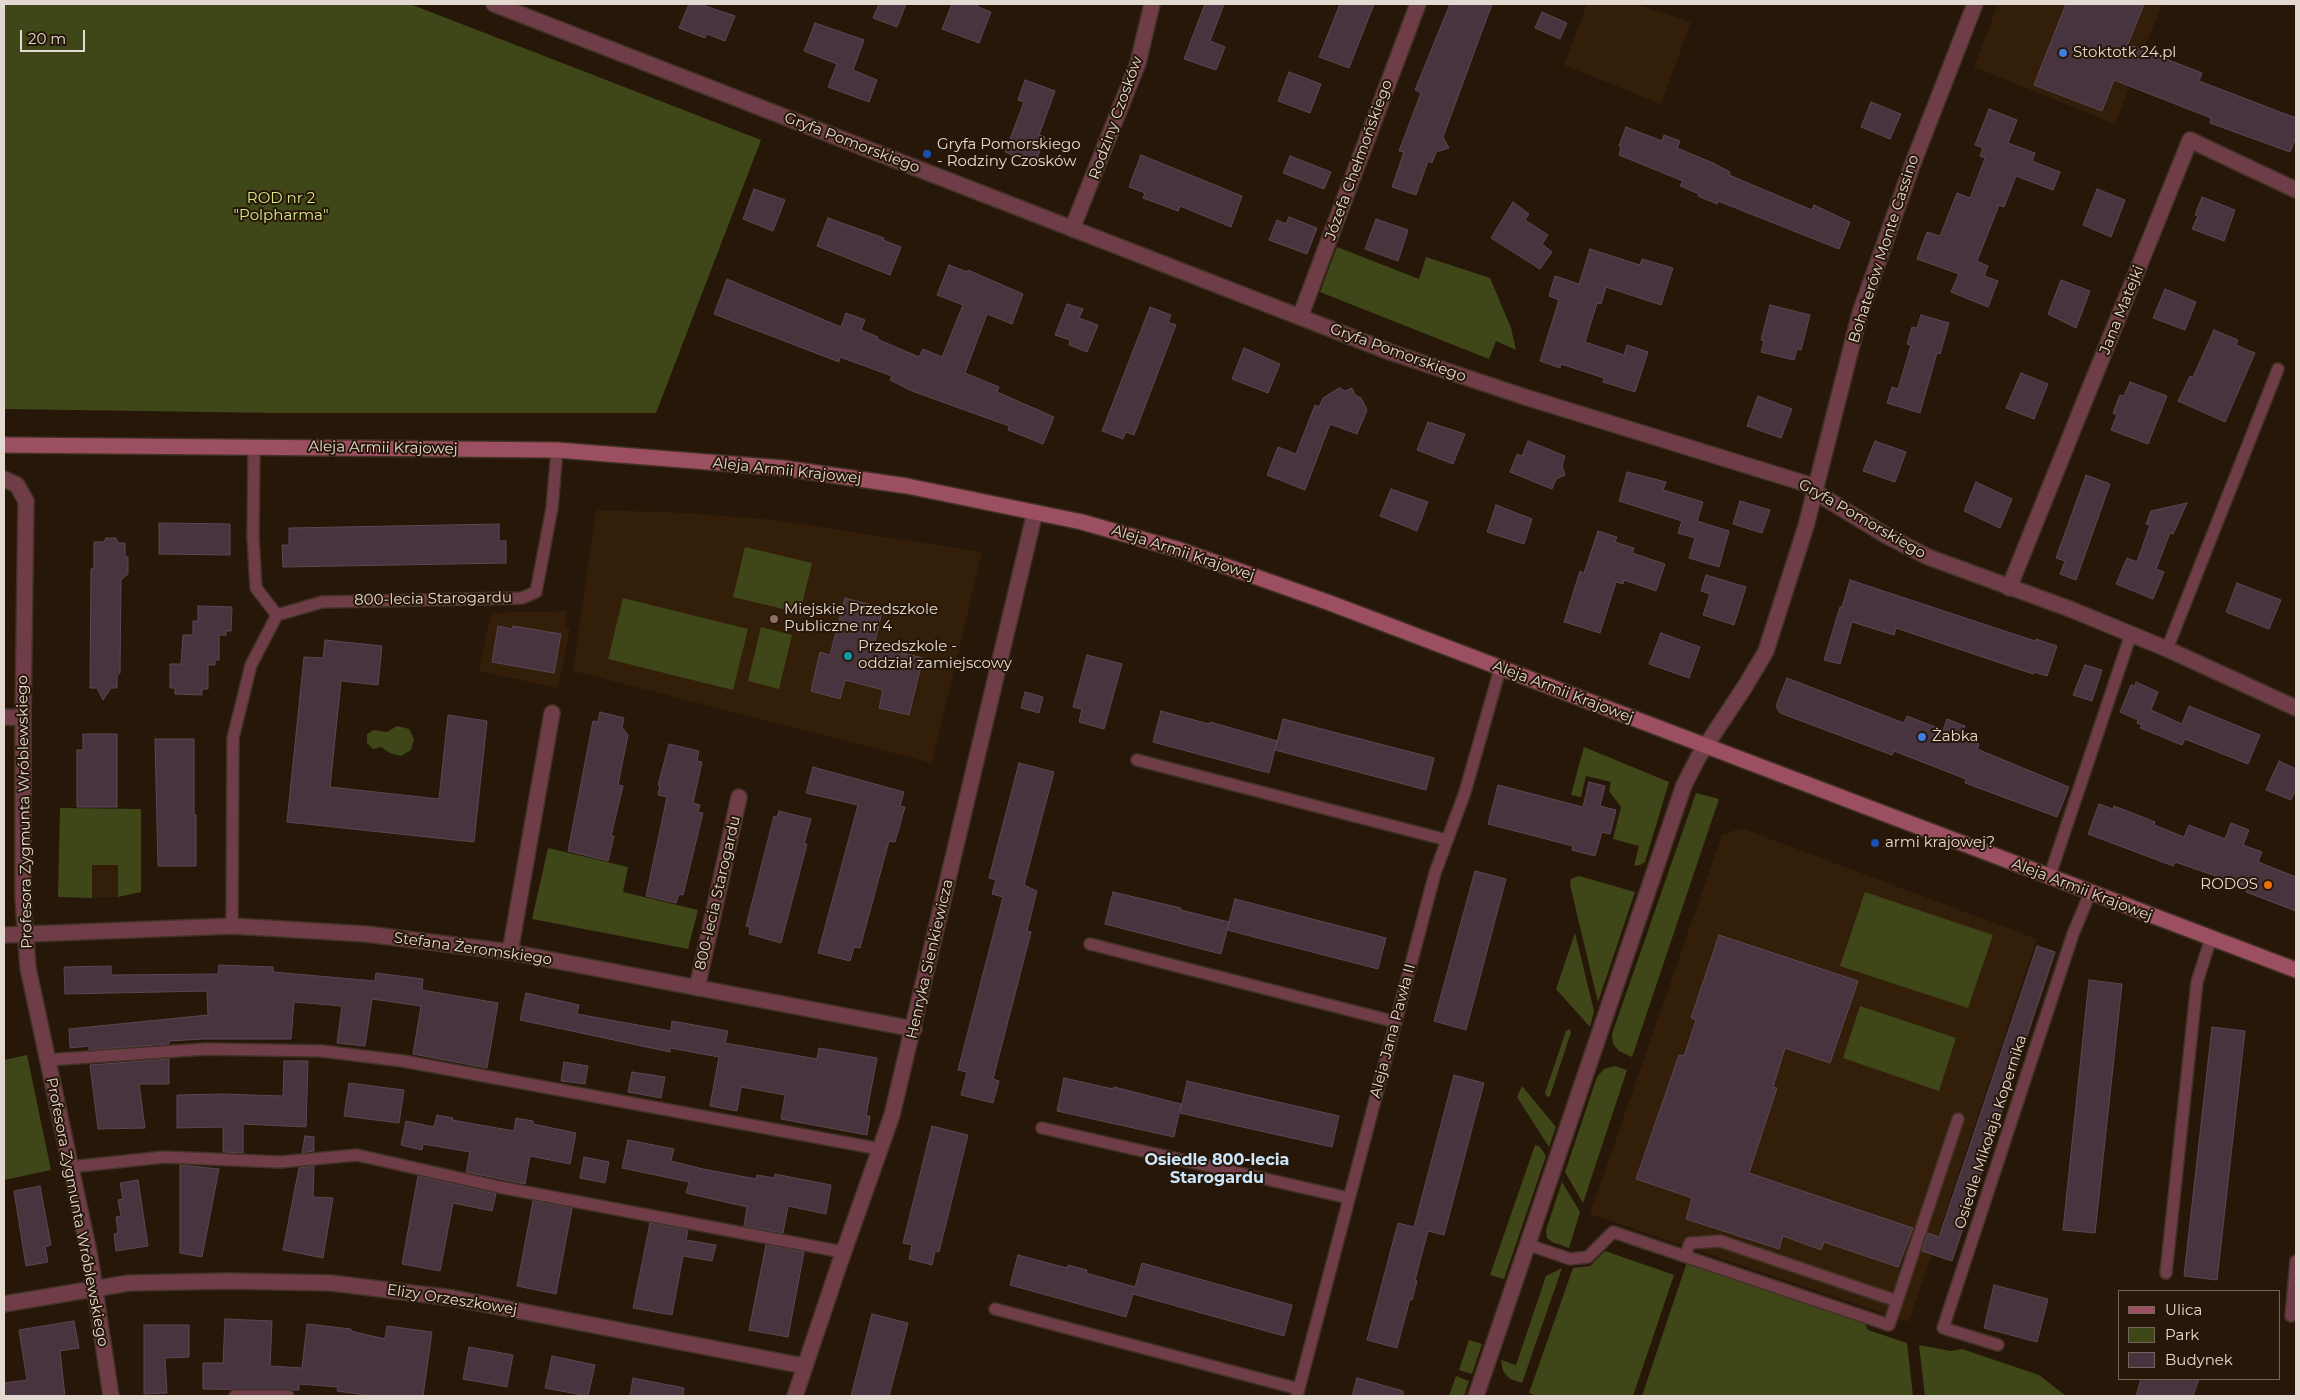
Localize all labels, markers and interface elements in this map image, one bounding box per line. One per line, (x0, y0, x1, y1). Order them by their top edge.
scale bar (22, 20, 88, 52)
text: 20 m (28, 29, 66, 48)
place label: Stoktotk 24.pl (2073, 44, 2176, 62)
marker: Stoktotk 24.pl (2057, 47, 2069, 59)
street label: Rodziny Czosków (1085, 54, 1147, 182)
street label: Józefa Chełmońskiego (1322, 77, 1396, 243)
street label: Gryfa Pomorskiego (782, 109, 922, 177)
place label: Gryfa Pomorskiego - Rodziny Czosków (937, 136, 1081, 171)
marker: Gryfa Pomorskiego - Rodziny Czosków (921, 148, 933, 160)
street label: Bohaterów Monte Cassino (1845, 153, 1923, 345)
park label: ROD nr 2 "Polpharma" (233, 190, 329, 225)
street label: Jana Matejki (2096, 263, 2148, 357)
street label: Gryfa Pomorskiego (1327, 320, 1469, 386)
street label: Aleja Armii Krajowej (308, 438, 458, 458)
street label: Aleja Armii Krajowej (712, 454, 862, 488)
street label: Gryfa Pomorskiego (1795, 475, 1929, 563)
street label: Aleja Armii Krajowej (1109, 521, 1257, 585)
street label: 800-lecia Starogardu (354, 589, 512, 609)
place label: Miejskie Przedszkole Publiczne nr 4 (784, 601, 938, 636)
marker: Miejskie Przedszkole Publiczne nr 4 (768, 613, 780, 625)
place label: Przedszkole - oddział zamiejscowy (858, 638, 1012, 673)
marker: Przedszkole - oddział zamiejscowy (842, 650, 854, 662)
street label: Aleja Armii Krajowej (1490, 657, 1636, 727)
street label: Profesora Zygmunta Wróblewskiego (14, 675, 36, 949)
place label: Żabka (1932, 728, 1978, 746)
marker: Żabka (1916, 731, 1928, 743)
street label: 800-lecia Starogardu (691, 814, 745, 972)
place label: armi krajowej? (1885, 834, 1995, 852)
marker: armi krajowej? (1869, 837, 1881, 849)
street label: Aleja Armii Krajowej (2009, 855, 2155, 925)
place label: RODOS (2200, 876, 2258, 894)
street label: Henryka Sienkiewicza (903, 877, 957, 1041)
marker: RODOS (2262, 879, 2274, 891)
street label: Stefana Żeromskiego (393, 929, 553, 969)
street label: Aleja Jana Pawła II (1366, 962, 1420, 1100)
street label: Osiedle Mikołaja Kopernika (1951, 1033, 2031, 1231)
street label: Profesora Zygmunta Wróblewskiego (42, 1076, 112, 1348)
district label: Osiedle 800-lecia Starogardu (1145, 1150, 1289, 1188)
street label: Elizy Orzeszkowej (386, 1281, 518, 1319)
legend (2118, 1290, 2280, 1380)
text: Ulica (2165, 1300, 2202, 1319)
text: Park (2165, 1325, 2199, 1344)
text: Budynek (2165, 1350, 2233, 1369)

